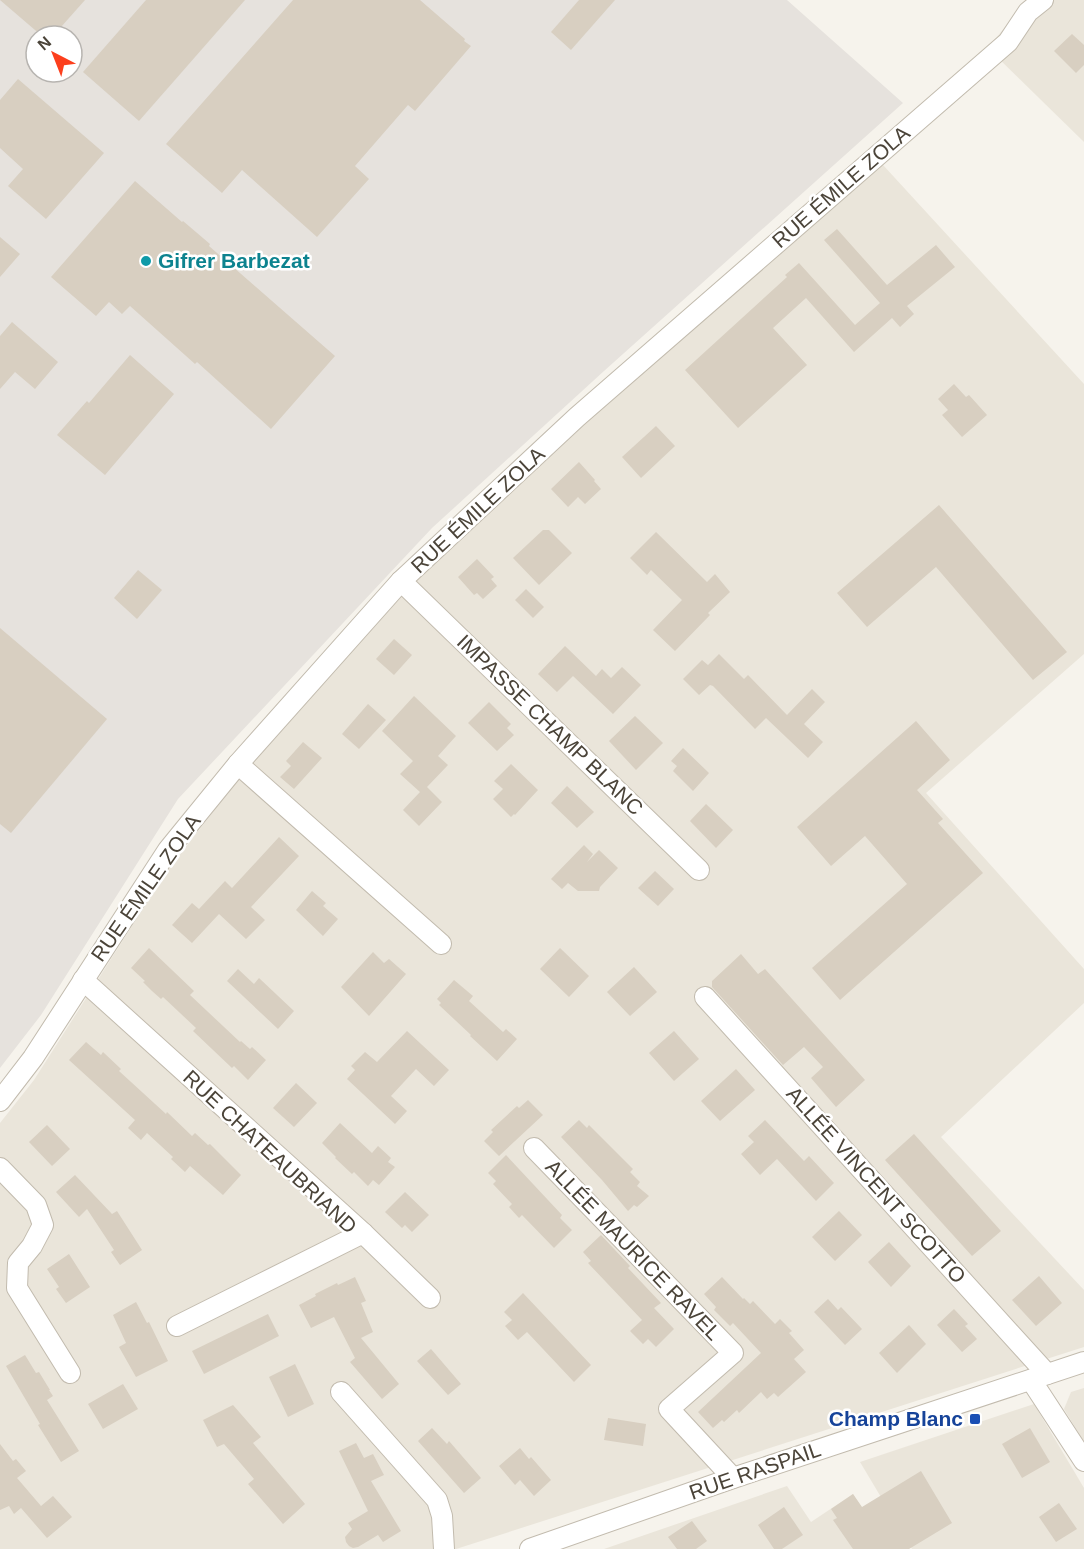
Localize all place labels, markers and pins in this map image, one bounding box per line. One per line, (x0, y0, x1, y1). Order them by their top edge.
place label: Gifrer Barbezat (158, 249, 310, 272)
marker: Gifrer Barbezat (139, 254, 153, 268)
place label: Champ Blanc (829, 1407, 963, 1430)
marker: Champ Blanc (968, 1412, 982, 1426)

